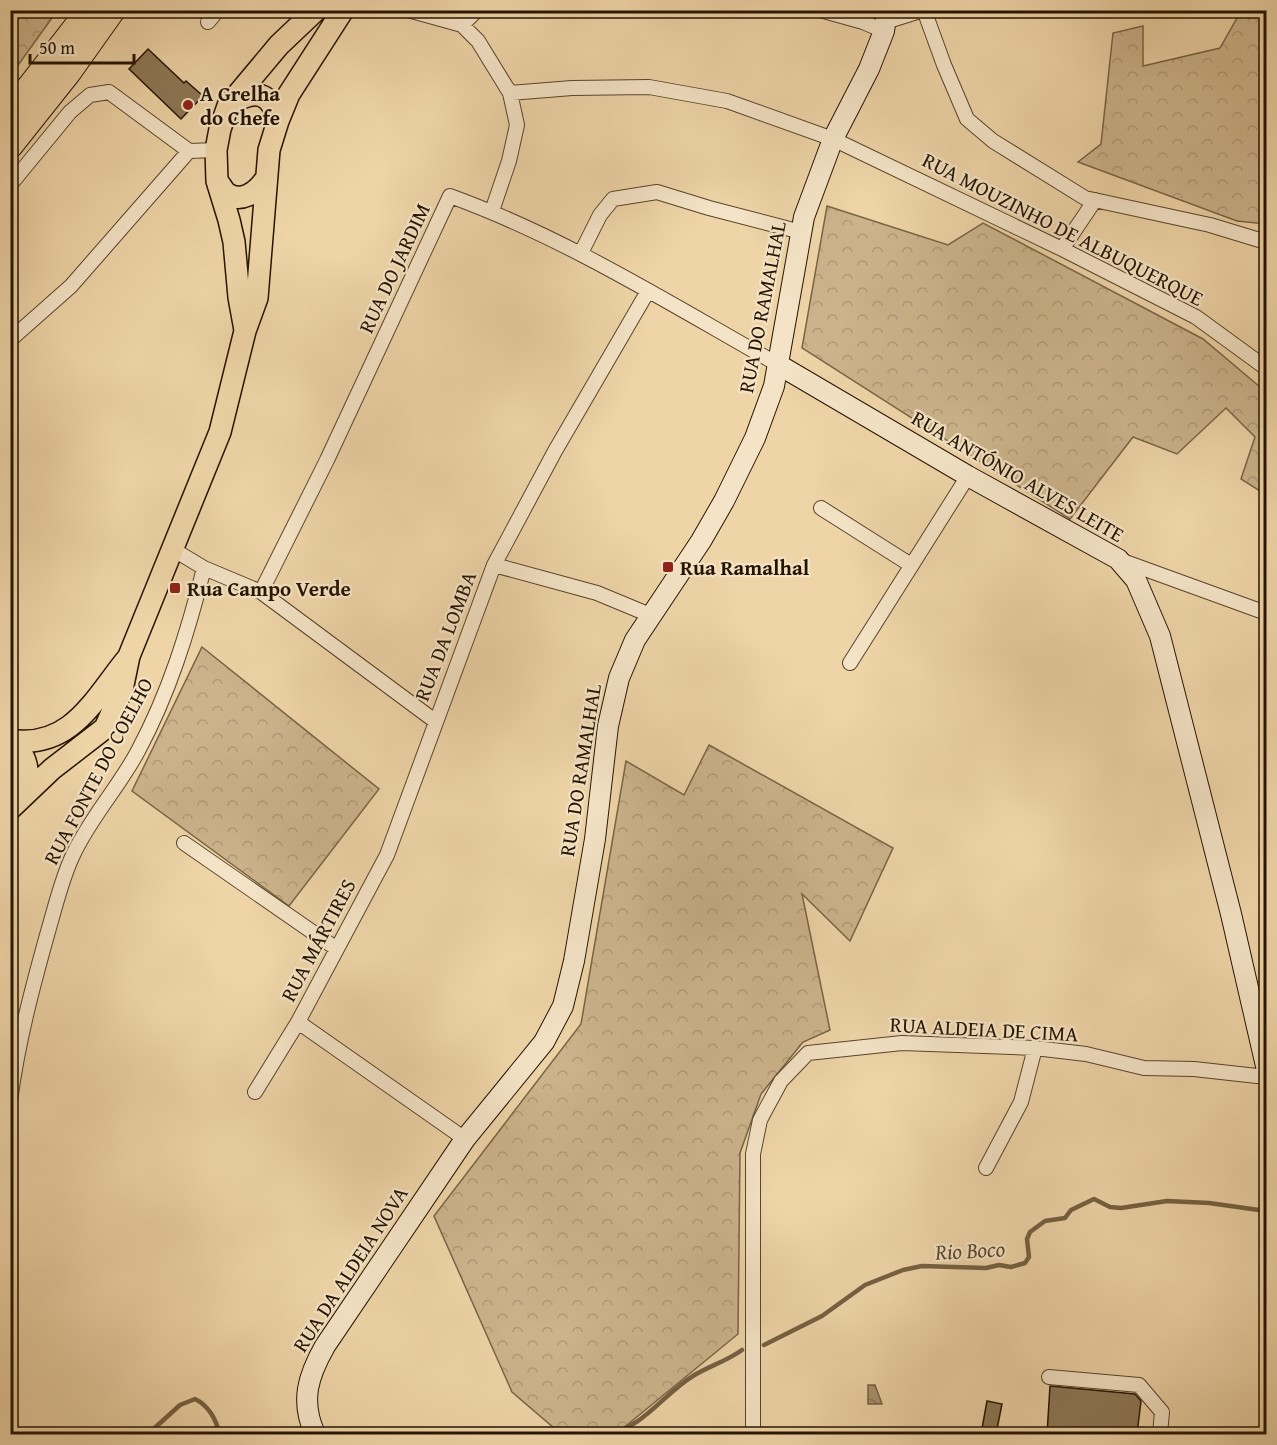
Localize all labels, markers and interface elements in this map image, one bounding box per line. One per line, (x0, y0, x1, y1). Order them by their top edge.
scale bar (30, 27, 134, 65)
text: 50 m (39, 34, 75, 61)
place label: A Grelha do Chefe (200, 78, 280, 133)
marker: A Grelha do Chefe (181, 98, 195, 112)
street label: RUA MOUZINHO DE ALBUQUERQUE (917, 144, 1209, 314)
street label: RUA DO JARDIM (350, 198, 438, 338)
street label: RUA DO RAMALHAL (730, 218, 794, 396)
street label: RUA ANTÓNIO ALVES LEITE (906, 402, 1130, 550)
place label: Rua Ramalhal (680, 552, 810, 583)
marker: Rua Ramalhal (661, 560, 675, 574)
street label: RUA DA LOMBA (406, 566, 484, 705)
place label: Rua Campo Verde (187, 573, 351, 604)
marker: Rua Campo Verde (168, 581, 182, 595)
street label: RUA FONTE DO COELHO (36, 672, 160, 870)
street label: RUA DO RAMALHAL (551, 681, 609, 859)
street label: RUA MÁRTIRES (273, 873, 363, 1007)
street label: RUA ALDEIA DE CIMA (889, 1009, 1079, 1049)
street label: RUA DA ALDEIA NOVA (285, 1180, 415, 1358)
water label: Rio Boco (933, 1232, 1006, 1268)

